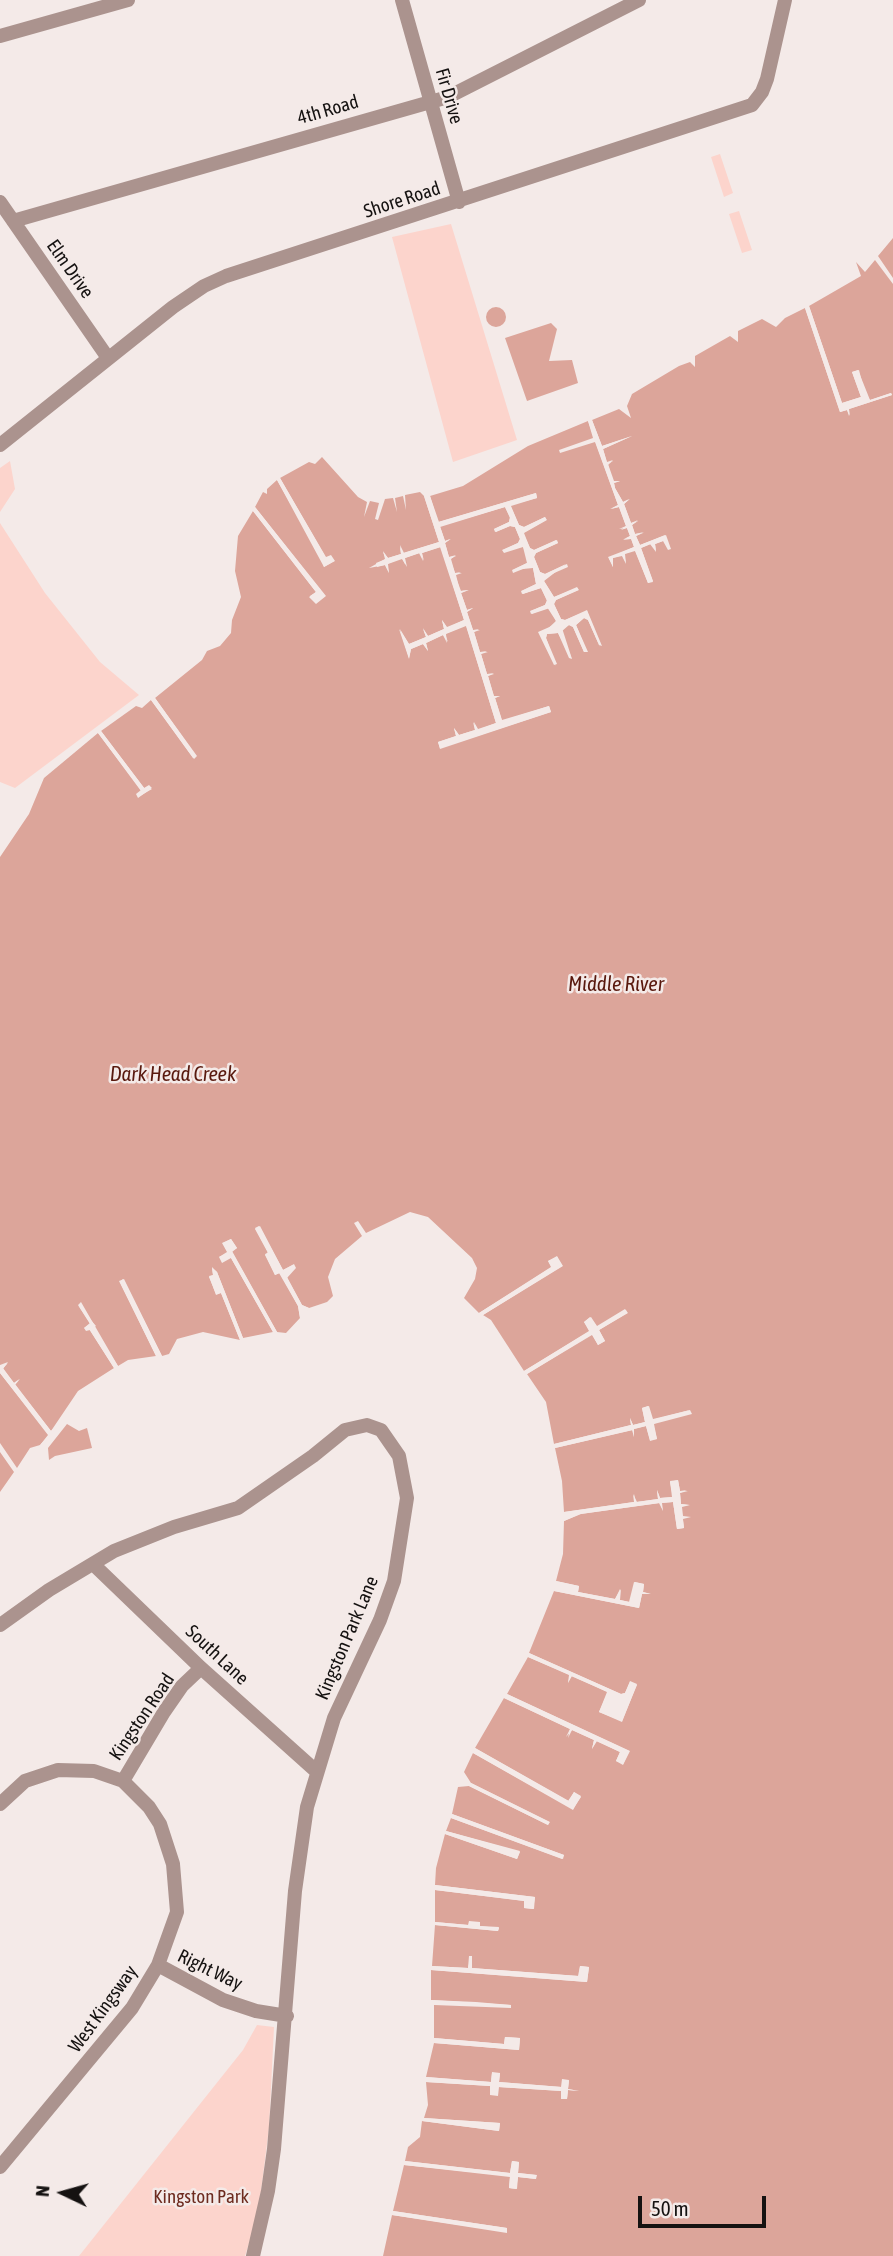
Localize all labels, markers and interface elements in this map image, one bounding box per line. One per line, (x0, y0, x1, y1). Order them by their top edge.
street label: Fir Drive (430, 65, 468, 127)
street label: 4th Road (295, 90, 361, 130)
street label: Shore Road (361, 177, 443, 223)
street label: Elm Drive (42, 235, 98, 303)
water label: Middle River (568, 971, 664, 997)
water label: Dark Head Creek (110, 1061, 236, 1087)
street label: Kingston Park Lane (311, 1573, 383, 1703)
street label: South Lane (181, 1620, 253, 1690)
street label: Kingston Road (105, 1669, 179, 1765)
street label: Right Way (174, 1945, 246, 1995)
street label: West Kingsway (64, 1961, 142, 2057)
north arrow (28, 2158, 98, 2228)
scale bar (641, 2182, 769, 2226)
text: N (31, 2185, 54, 2198)
park label: Kingston Park (153, 2186, 249, 2208)
text: 50 m (651, 2196, 689, 2220)

